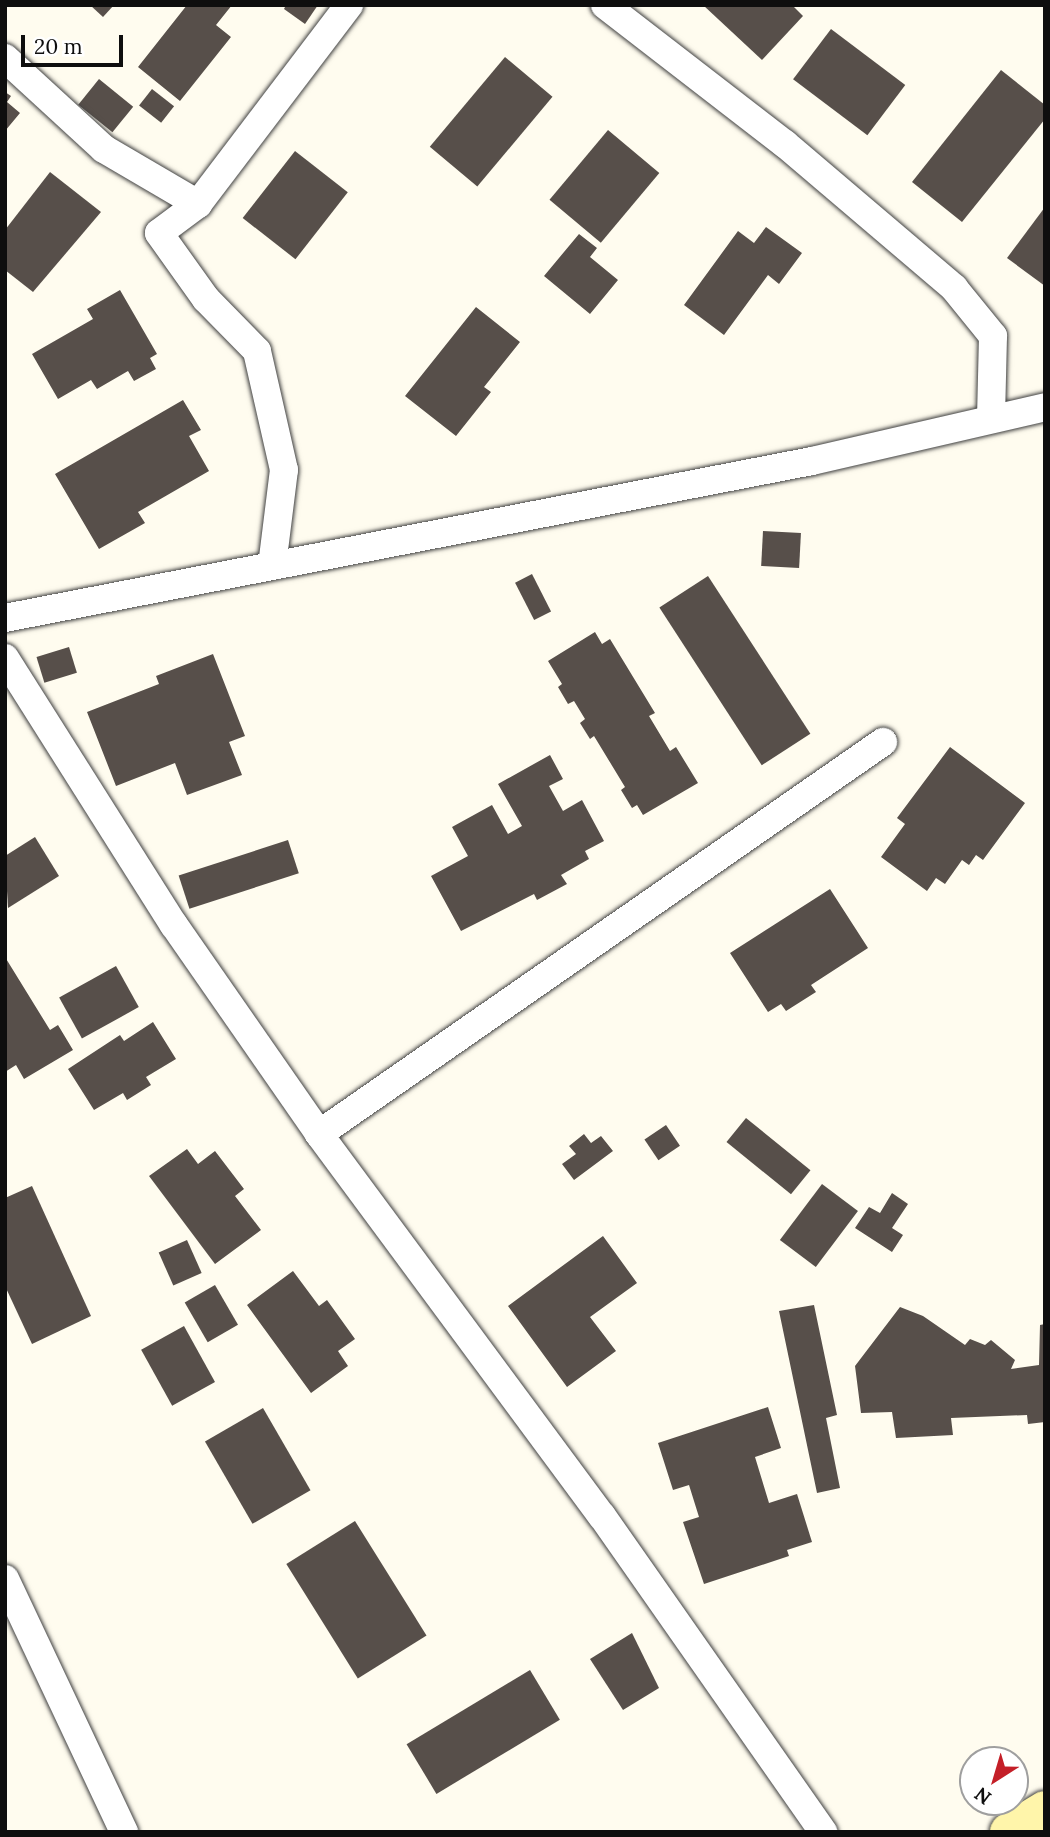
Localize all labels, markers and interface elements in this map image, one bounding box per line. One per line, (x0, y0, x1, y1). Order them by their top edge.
scale bar (24, 21, 126, 65)
text: 20 m (34, 33, 83, 60)
north arrow (959, 1746, 1029, 1816)
text: N (969, 1782, 996, 1810)

